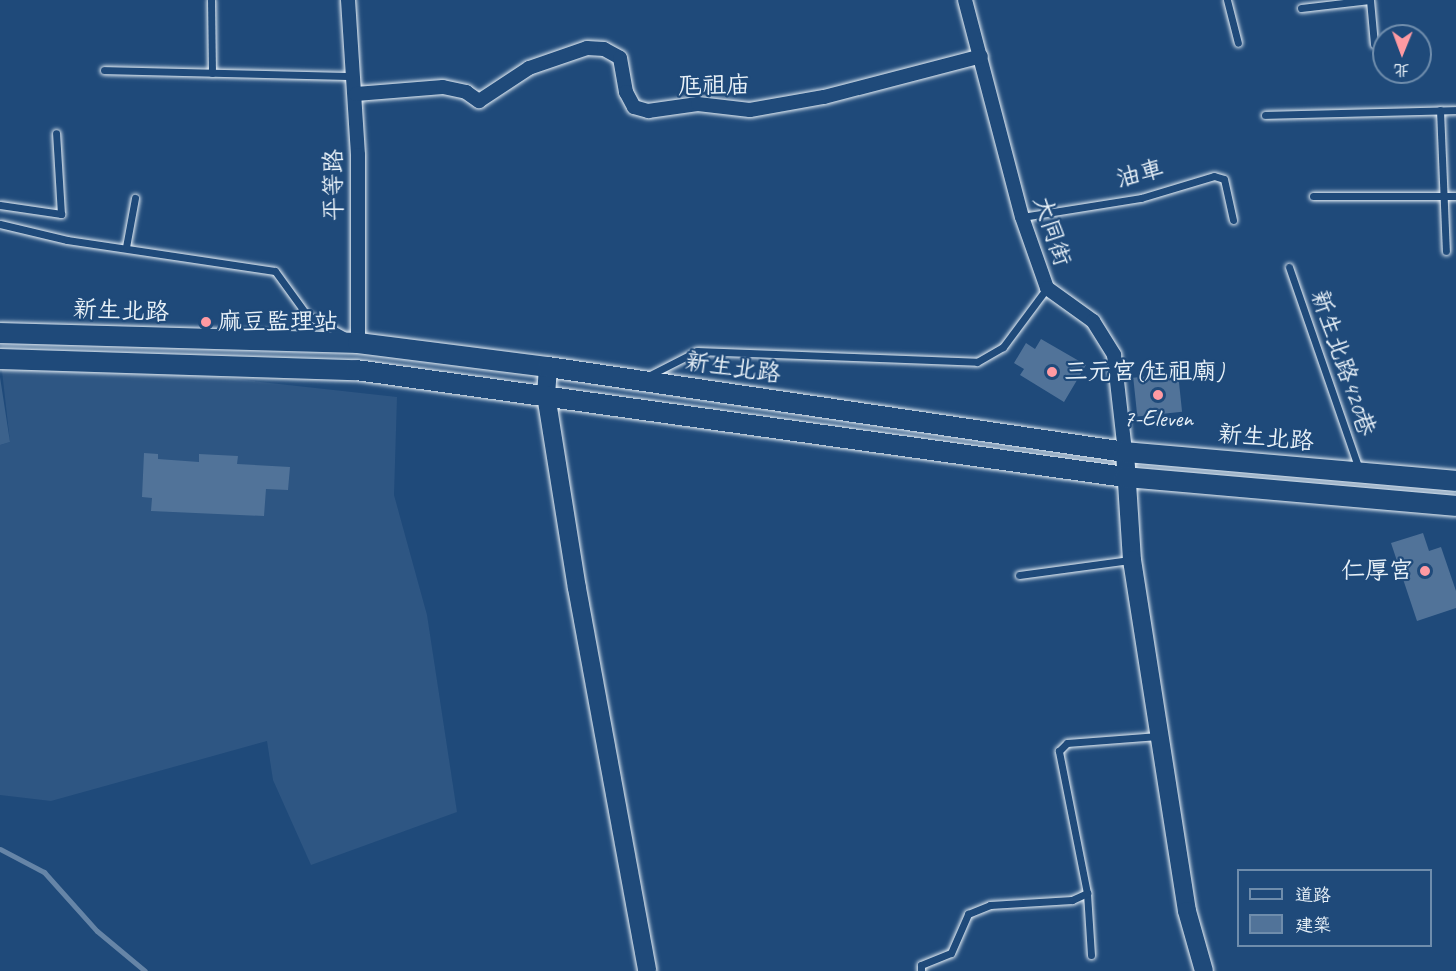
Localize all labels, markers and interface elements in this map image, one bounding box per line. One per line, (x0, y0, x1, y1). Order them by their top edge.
north arrow (1372, 24, 1432, 84)
text: 北 (1394, 60, 1410, 80)
street label: 尫祖庙 (678, 72, 750, 100)
street label: 平等路 (320, 149, 348, 221)
street label: 油車 (1113, 154, 1167, 194)
street label: 大同街 (1027, 192, 1077, 270)
street label: 新生北路420巷 (1305, 286, 1381, 440)
street label: 新生北路 (73, 295, 169, 327)
place label: 麻豆監理站 (218, 308, 338, 336)
marker: 麻豆監理站 (199, 315, 213, 329)
street label: 新生北路 (683, 347, 783, 389)
place label: 三元宮(尪祖廟) (1064, 358, 1224, 386)
marker: 三元宮(尪祖廟) (1045, 365, 1059, 379)
marker: 7-Eleven (1151, 388, 1165, 402)
place label: 7-Eleven (1123, 405, 1193, 433)
street label: 新生北路 (1217, 419, 1315, 457)
place label: 仁厚宮 (1341, 557, 1413, 585)
marker: 仁厚宮 (1418, 564, 1432, 578)
legend (1237, 869, 1432, 947)
text: 道路 (1295, 884, 1331, 906)
text: 建築 (1295, 914, 1331, 936)

